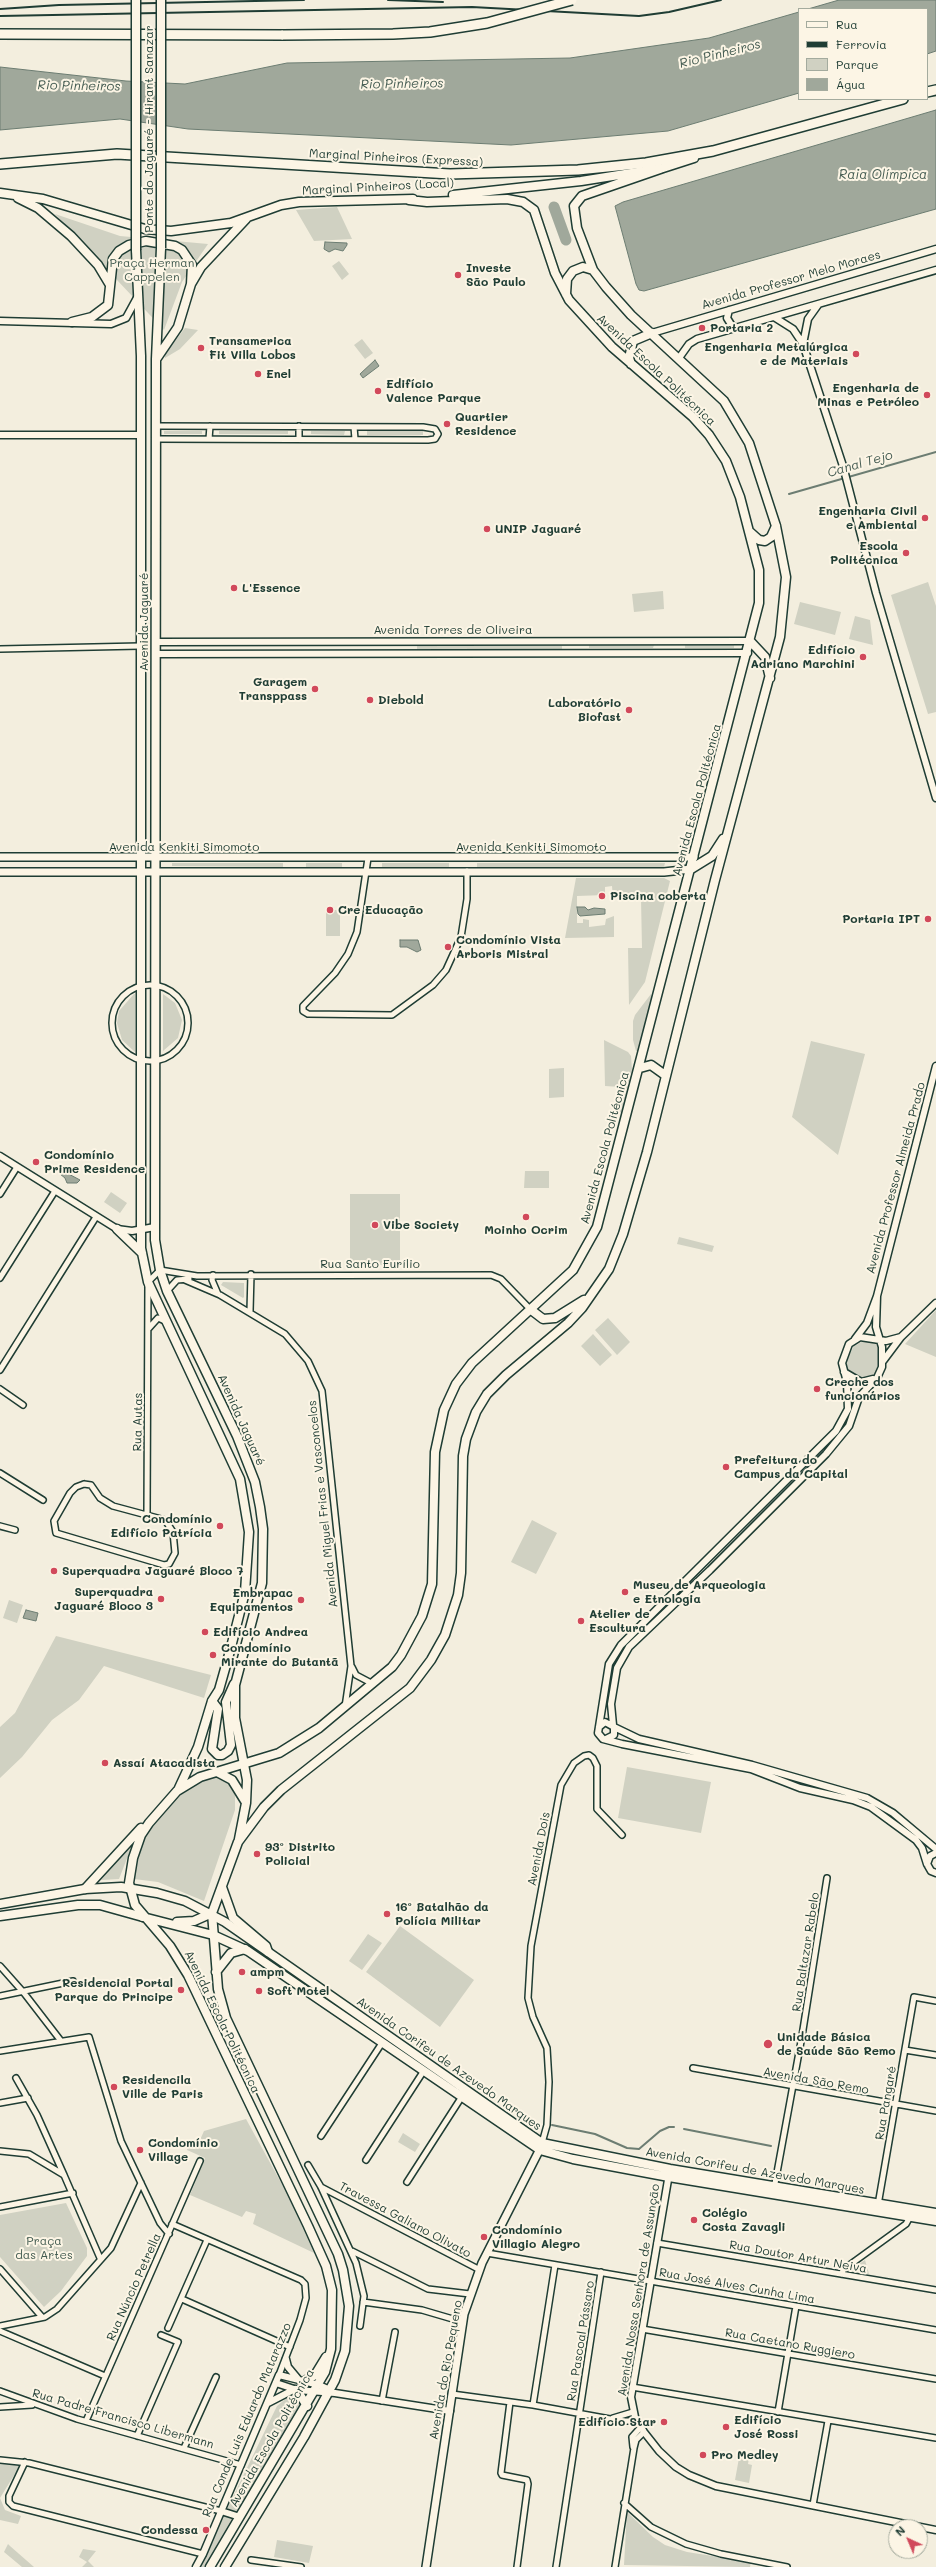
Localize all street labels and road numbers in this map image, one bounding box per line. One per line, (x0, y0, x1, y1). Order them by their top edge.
street label: Ponte do Jaguaré - Hirant Sanazar (142, 25, 156, 233)
street label: Marginal Pinheiros (Expressa) (309, 146, 483, 170)
street label: Marginal Pinheiros (Local) (302, 176, 454, 198)
street label: Avenida Professor Melo Moraes (700, 247, 882, 313)
street label: Avenida Escola Politécnica (594, 311, 718, 429)
street label: Avenida Jaguaré (137, 573, 151, 671)
street label: Avenida Torres de Oliveira (373, 623, 533, 637)
street label: Avenida Escola Politécnica (670, 722, 724, 878)
street label: Avenida Kenkiti Simomoto (109, 840, 259, 854)
street label: Avenida Kenkiti Simomoto (456, 840, 606, 854)
street label: Avenida Escola Politécnica (578, 1070, 632, 1226)
street label: Avenida Professor Almeida Prado (863, 1081, 929, 1275)
street label: Rua Santo Eurílio (320, 1257, 420, 1271)
street label: Avenida Jaguaré (214, 1372, 268, 1468)
street label: Rua Autas (130, 1392, 146, 1452)
street label: Avenida Miguel Frias e Vasconcelos (305, 1400, 341, 1608)
street label: Avenida Dois (525, 1811, 553, 1887)
street label: Rua Baltazar Rabelo (789, 1891, 823, 2013)
street label: Avenida Escola Politécnica (181, 1948, 263, 2096)
street label: Avenida Corifeu de Azevedo Marques (354, 1994, 544, 2134)
street label: Avenida São Remo (762, 2065, 870, 2097)
street label: Rua Pangaré (872, 2065, 900, 2141)
street label: Avenida Corifeu de Azevedo Marques (644, 2145, 866, 2197)
street label: Travessa Galiano Olivato (337, 2179, 473, 2261)
street label: Avenida Nossa Senhora de Assunção (615, 2183, 663, 2397)
street label: Rua Núncio Petrella (104, 2231, 164, 2343)
street label: Rua Doutor Artur Neiva (728, 2238, 868, 2276)
street label: Rua José Alves Cunha Lima (658, 2265, 816, 2307)
street label: Rua Pascoal Pássaro (564, 2280, 598, 2402)
street label: Avenida do Rio Pequeno (427, 2299, 465, 2441)
street label: Rua Conde Luis Eduardo Matarazzo (199, 2321, 295, 2519)
street label: Rua Caetano Ruggiero (724, 2325, 856, 2363)
street label: Avenida Escola Politécnica (226, 2366, 318, 2510)
street label: Rua Padre Francisco Libermann (31, 2386, 215, 2452)

